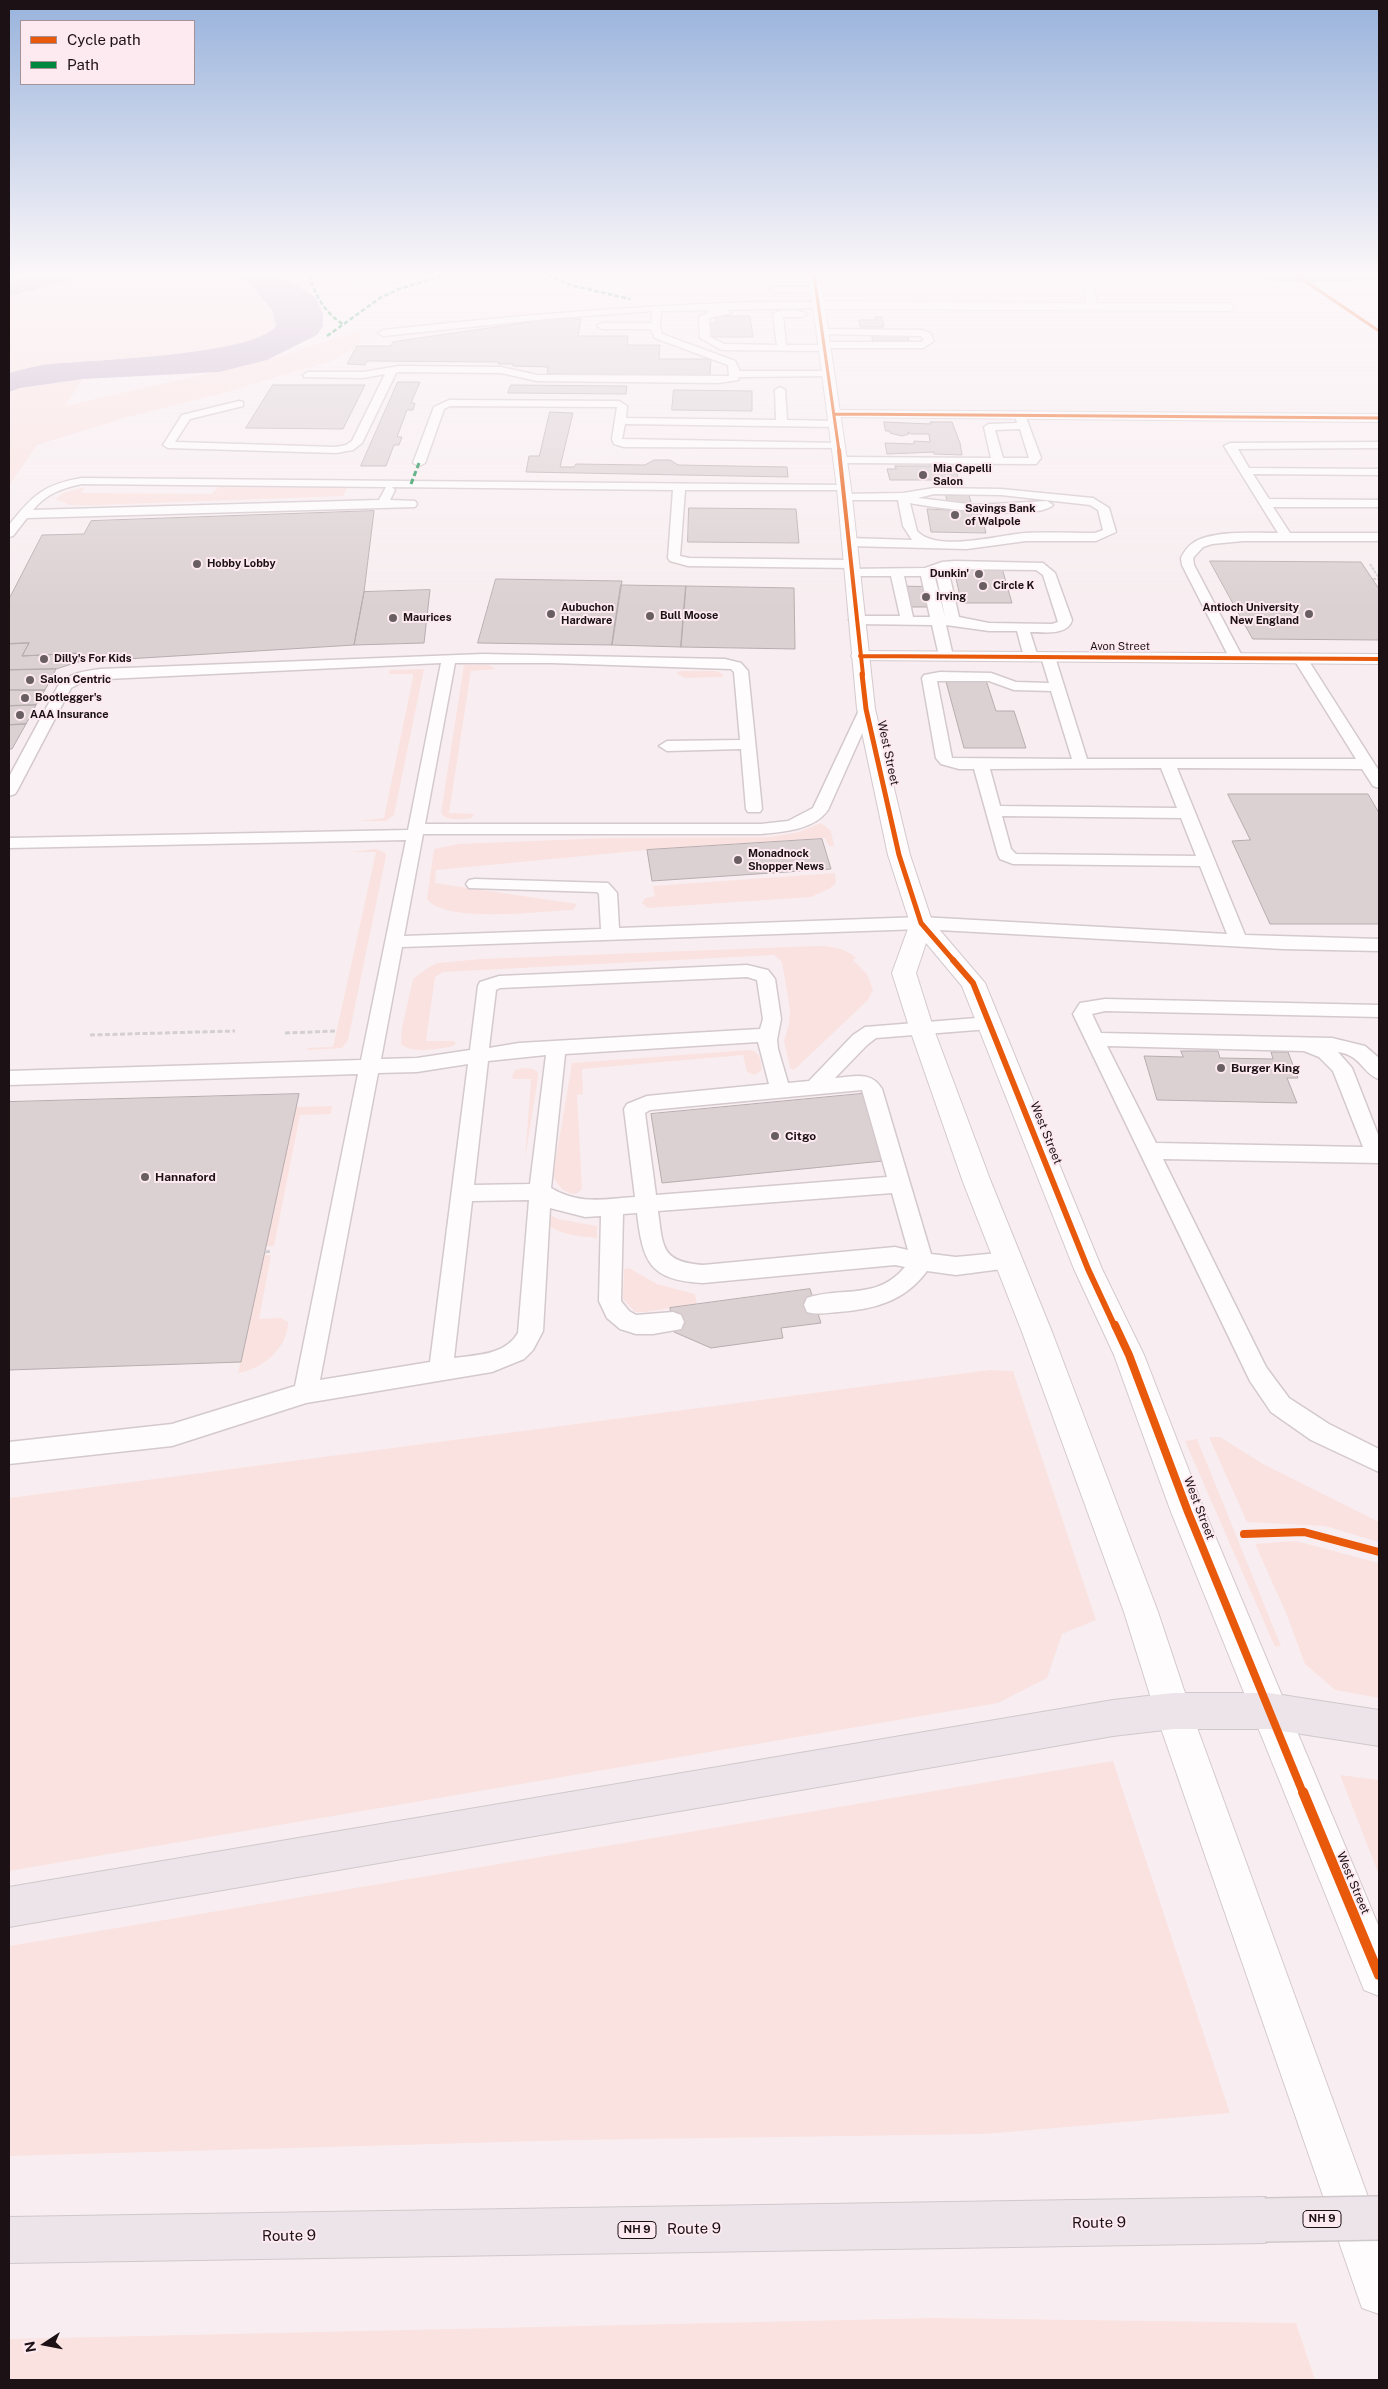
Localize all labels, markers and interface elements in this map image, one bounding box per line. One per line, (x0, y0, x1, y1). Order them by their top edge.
legend (20, 20, 195, 85)
text: Cycle path (67, 31, 141, 48)
text: Path (67, 56, 99, 73)
place label: Mia Capelli Salon (933, 462, 992, 488)
marker: Mia Capelli Salon (917, 469, 929, 481)
place label: Savings Bank of Walpole (965, 502, 1036, 528)
marker: Savings Bank of Walpole (949, 509, 961, 521)
place label: Hobby Lobby (207, 557, 276, 571)
marker: Hobby Lobby (191, 558, 203, 570)
place label: Dunkin' (930, 567, 969, 581)
marker: Dunkin' (973, 568, 985, 580)
place label: Circle K (993, 579, 1034, 593)
marker: Circle K (977, 580, 989, 592)
place label: Irving (936, 590, 966, 604)
marker: Irving (920, 591, 932, 603)
place label: Aubuchon Hardware (561, 601, 614, 627)
place label: Antioch University New England (1203, 601, 1299, 627)
marker: Aubuchon Hardware (545, 608, 557, 620)
marker: Antioch University New England (1303, 608, 1315, 620)
place label: Bull Moose (660, 609, 718, 623)
marker: Bull Moose (644, 610, 656, 622)
place label: Maurices (403, 611, 451, 625)
marker: Maurices (387, 612, 399, 624)
street label: Avon Street (1090, 640, 1150, 654)
place label: Dilly's For Kids (54, 652, 132, 666)
marker: Dilly's For Kids (38, 653, 50, 665)
place label: Salon Centric (40, 673, 111, 687)
marker: Salon Centric (24, 674, 36, 686)
place label: Bootlegger's (35, 691, 102, 705)
marker: Bootlegger's (19, 692, 31, 704)
place label: AAA Insurance (30, 708, 109, 722)
marker: AAA Insurance (14, 709, 26, 721)
street label: West Street (874, 719, 902, 787)
place label: Monadnock Shopper News (748, 847, 824, 873)
marker: Monadnock Shopper News (732, 854, 744, 866)
place label: Burger King (1231, 1061, 1300, 1075)
marker: Burger King (1215, 1062, 1227, 1074)
street label: West Street (1027, 1100, 1065, 1166)
place label: Citgo (785, 1129, 816, 1143)
marker: Citgo (769, 1130, 781, 1142)
place label: Hannaford (155, 1170, 216, 1184)
marker: Hannaford (139, 1171, 151, 1183)
street label: West Street (1180, 1475, 1218, 1541)
street label: West Street (1333, 1850, 1373, 1916)
road number: NH 9 (1303, 2210, 1341, 2228)
street label: Route 9 (1072, 2214, 1126, 2232)
street label: Route 9 (667, 2220, 721, 2238)
road number: NH 9 (618, 2222, 656, 2238)
street label: Route 9 (262, 2227, 316, 2245)
north arrow (20, 2319, 70, 2369)
text: N (21, 2340, 39, 2354)

